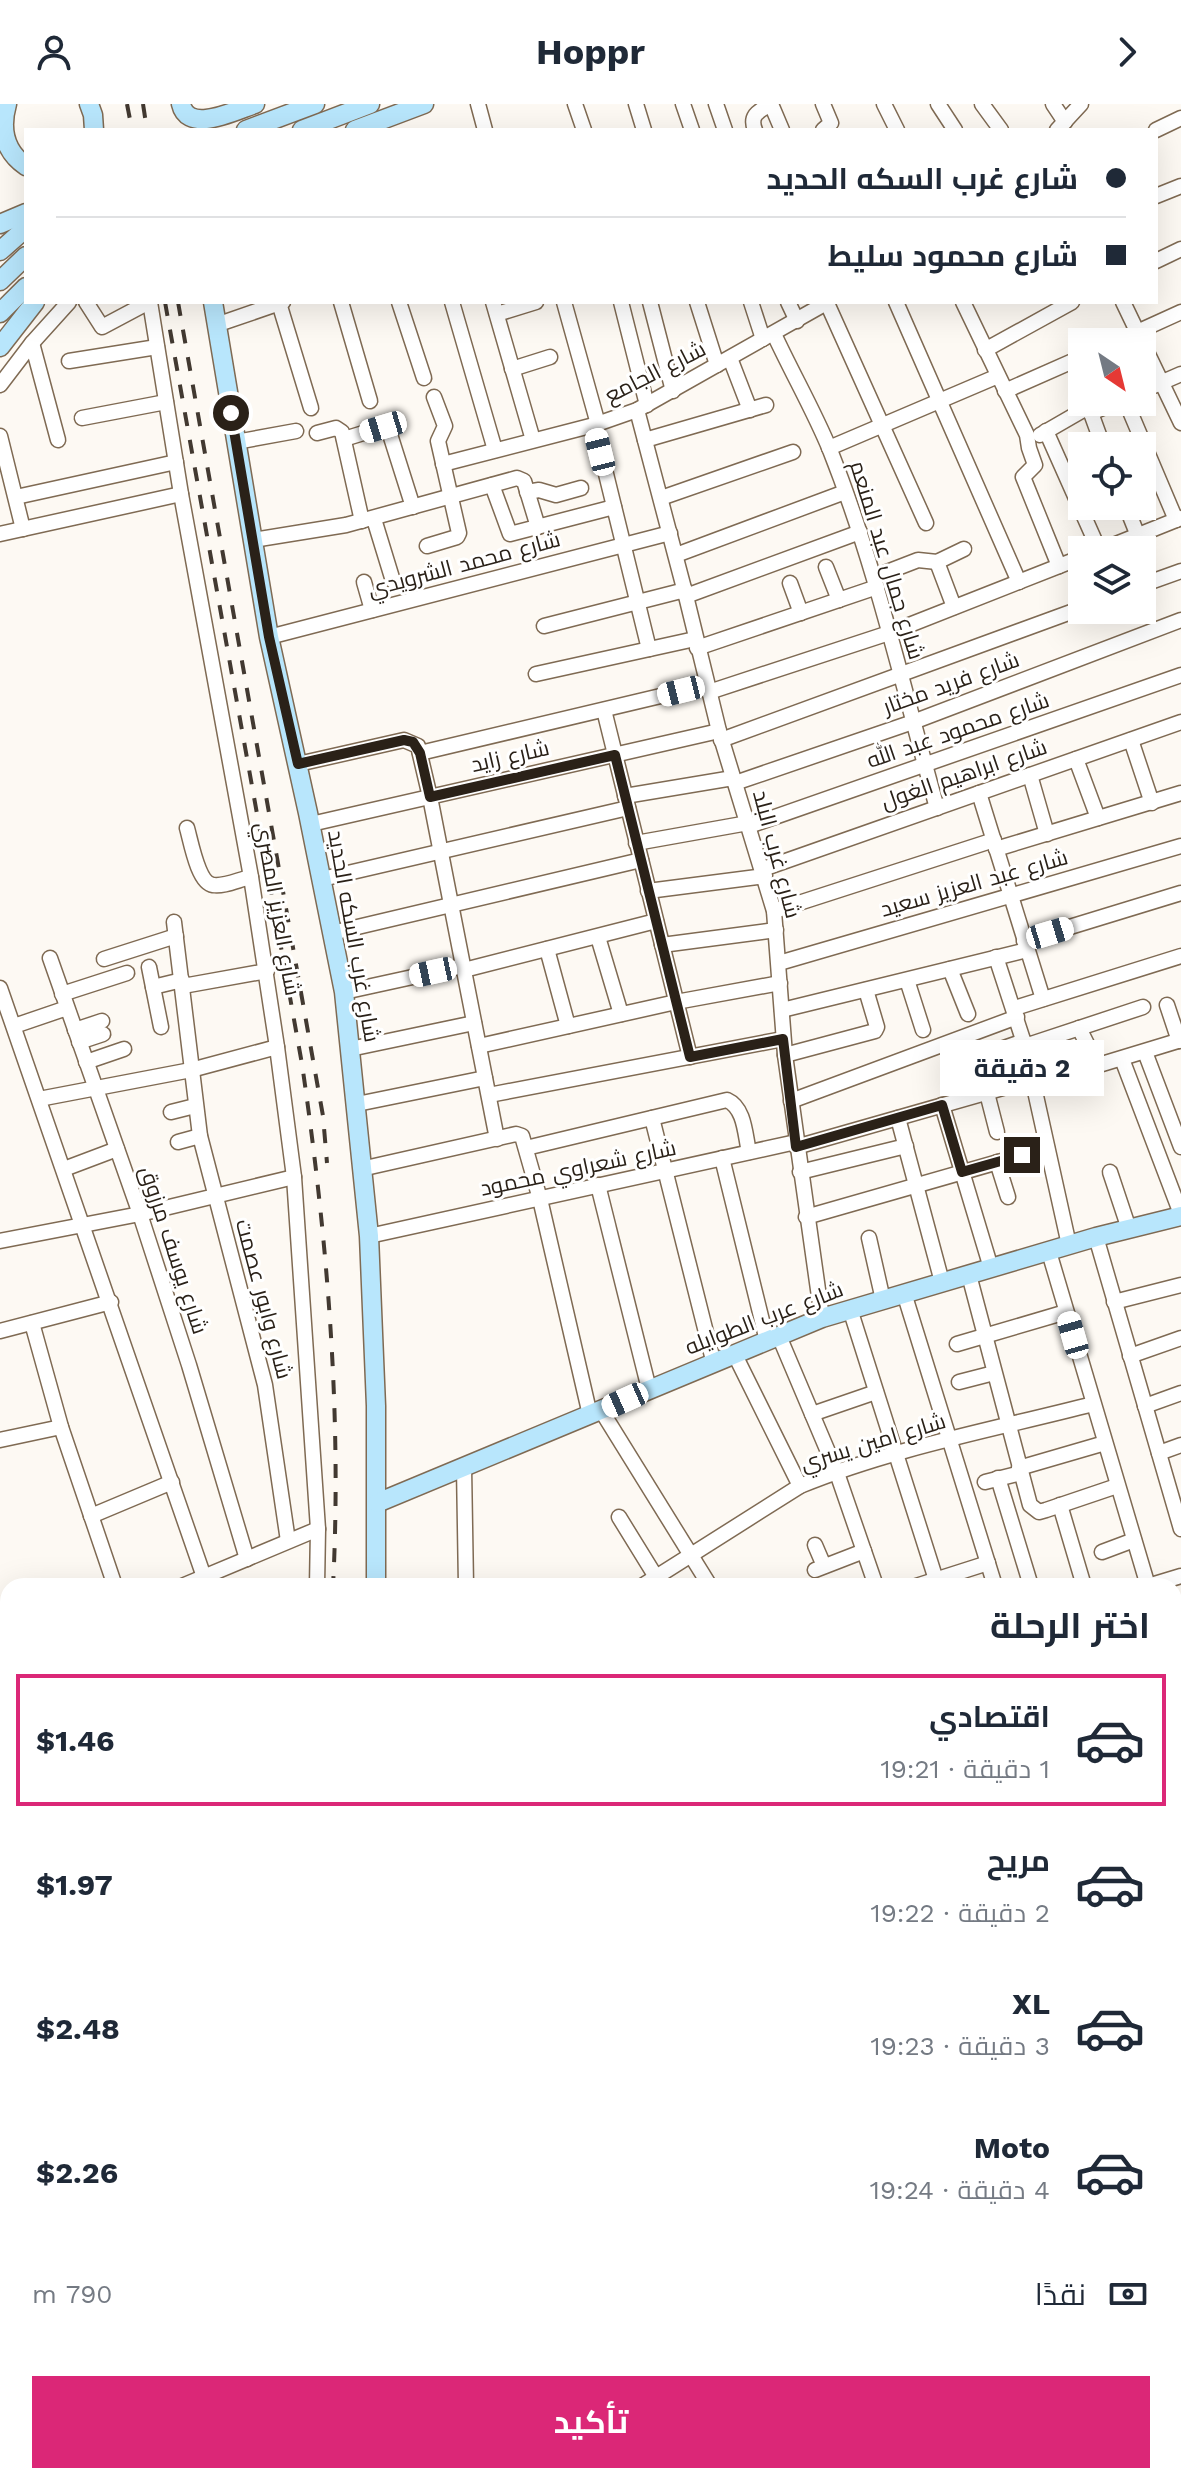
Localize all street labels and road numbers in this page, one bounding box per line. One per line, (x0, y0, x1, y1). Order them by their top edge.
street label: شارع الجامع (600, 336, 711, 410)
street label: شارع جمال عبد المنعم (842, 458, 929, 663)
street label: شارع محمد الشرويدي (365, 526, 564, 606)
street label: شارع فريد مختار (878, 647, 1023, 722)
street label: شارع محمود عبد الله (863, 685, 1053, 775)
street label: شارع ابراهيم الغول (878, 734, 1051, 817)
street label: شارع زايد (468, 735, 552, 779)
street label: شارع غرب البلد (746, 787, 806, 921)
street label: شارع العزيز المصري (247, 820, 306, 998)
street label: شارع غرب السكه الحديد (321, 828, 385, 1044)
street label: شارع عبد العزيز سعيد (877, 844, 1071, 924)
street label: شارع شعراوي محمود (478, 1135, 679, 1205)
street label: شارع يوسف مرزوق (133, 1163, 213, 1338)
street label: شارع وابور عصمت (229, 1216, 297, 1382)
street label: شارع عرب الطوايله (682, 1276, 847, 1361)
street label: شارع امين يسري (798, 1408, 950, 1480)

